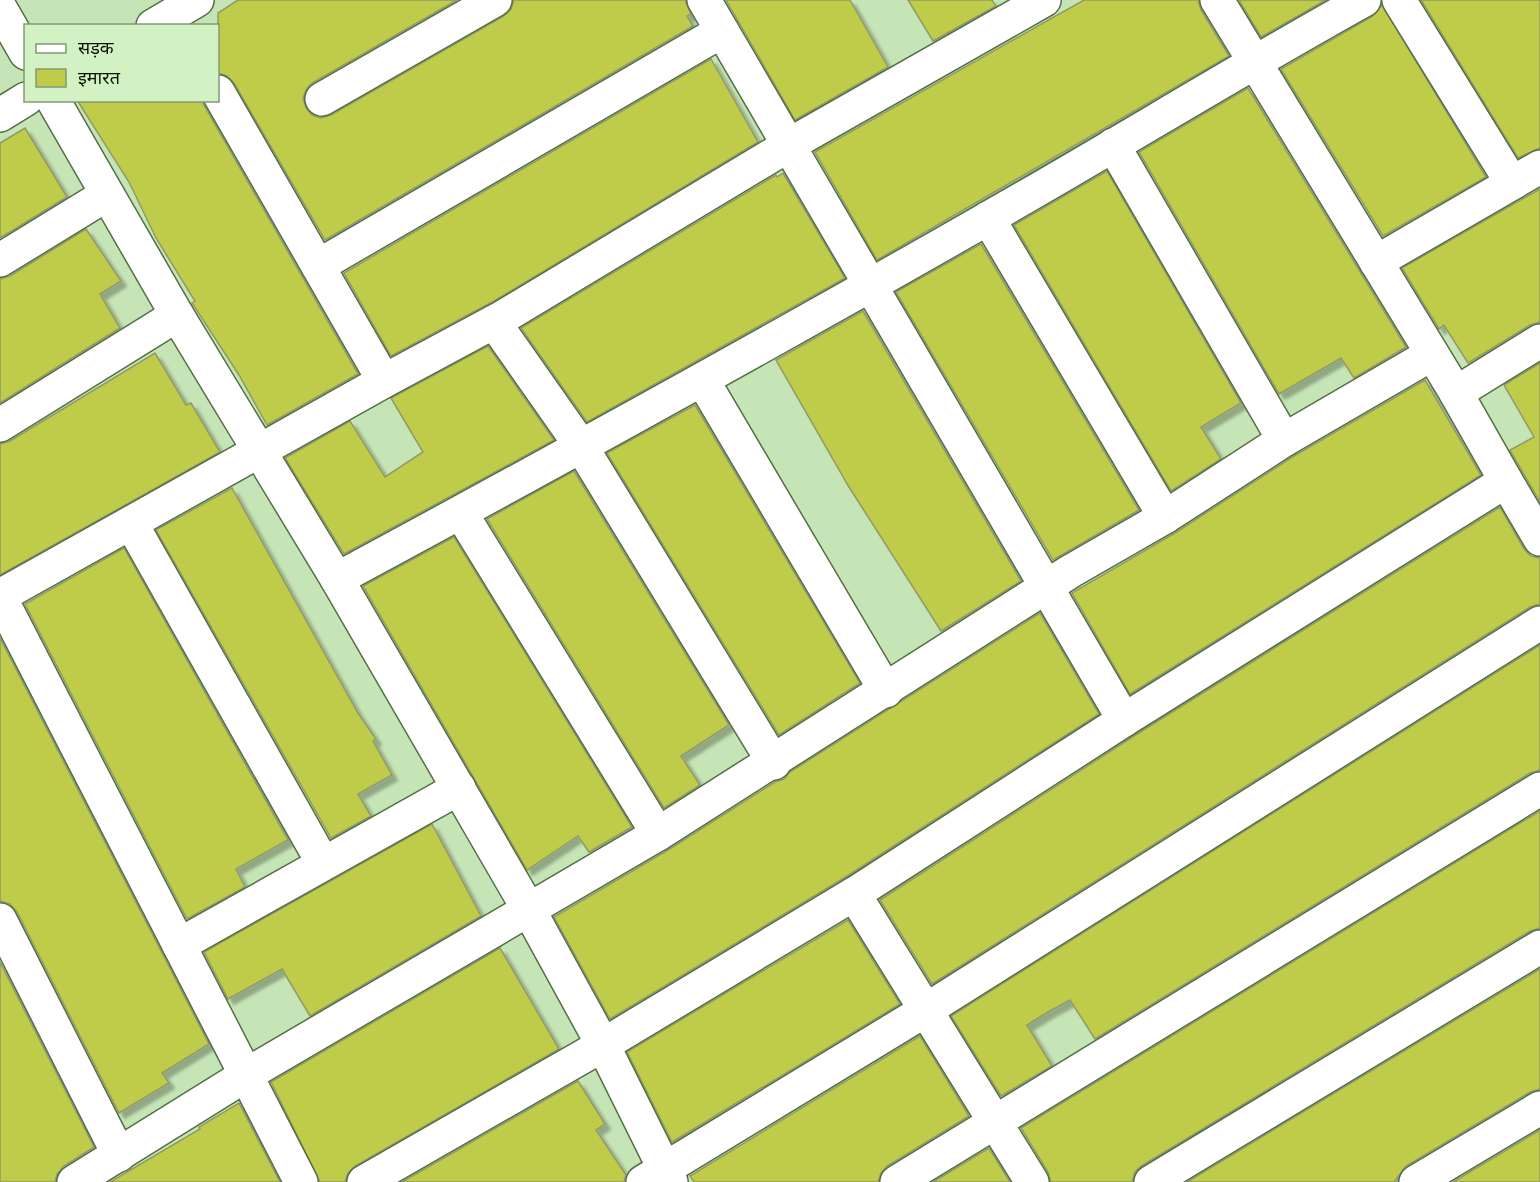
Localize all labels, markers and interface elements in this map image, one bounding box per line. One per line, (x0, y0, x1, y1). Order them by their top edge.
legend (24, 24, 219, 102)
text: सड़क (78, 37, 115, 59)
text: इमारत (78, 67, 121, 89)

